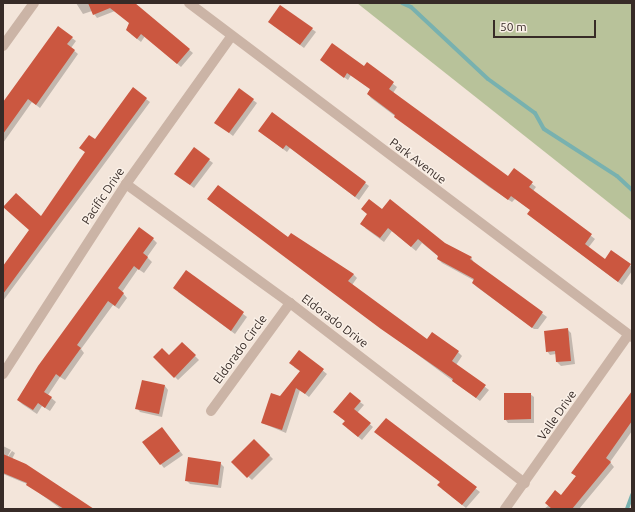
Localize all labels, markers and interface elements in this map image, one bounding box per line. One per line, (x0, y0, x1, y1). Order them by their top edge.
scale bar (495, 12, 598, 38)
text: 50 m (500, 20, 527, 33)
street label: Park Avenue (387, 135, 449, 187)
street label: Pacific Drive (79, 165, 127, 227)
street label: Eldorado Drive (299, 291, 371, 351)
street label: Eldorado Circle (210, 312, 270, 386)
street label: Valle Drive (535, 387, 579, 443)

